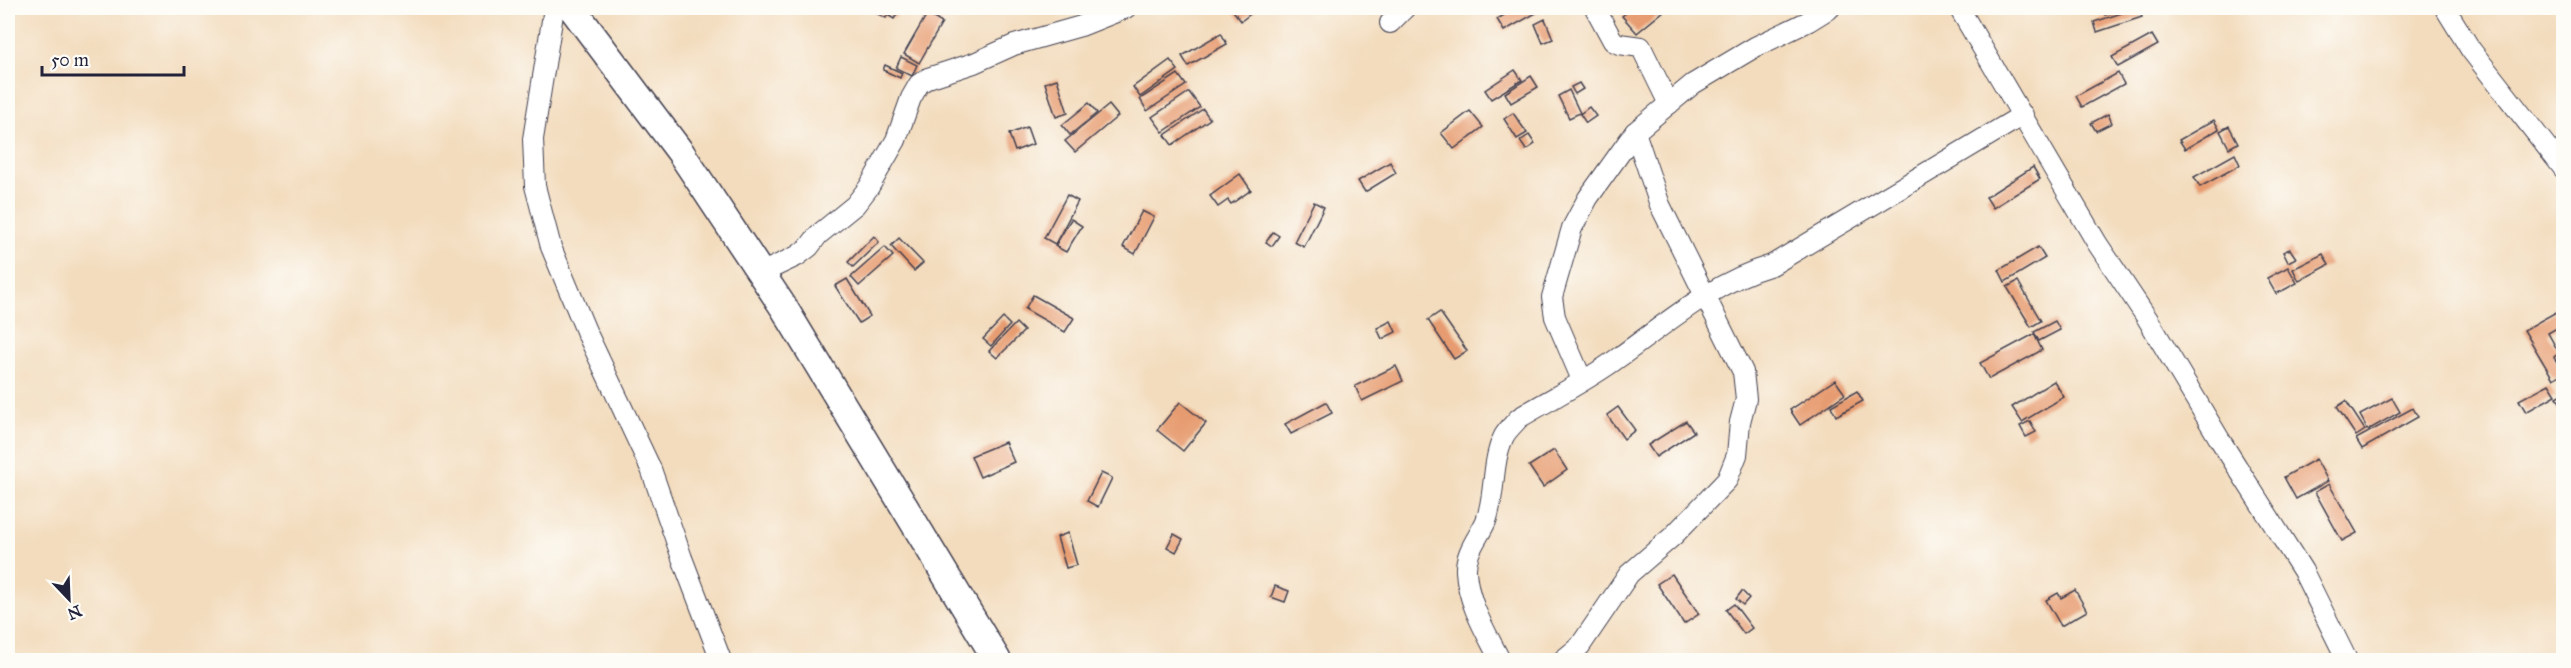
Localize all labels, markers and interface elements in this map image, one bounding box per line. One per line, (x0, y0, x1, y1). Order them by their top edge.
scale bar (42, 39, 184, 77)
text: 50 m (51, 49, 89, 71)
north arrow (39, 569, 99, 629)
text: N (64, 601, 85, 624)

